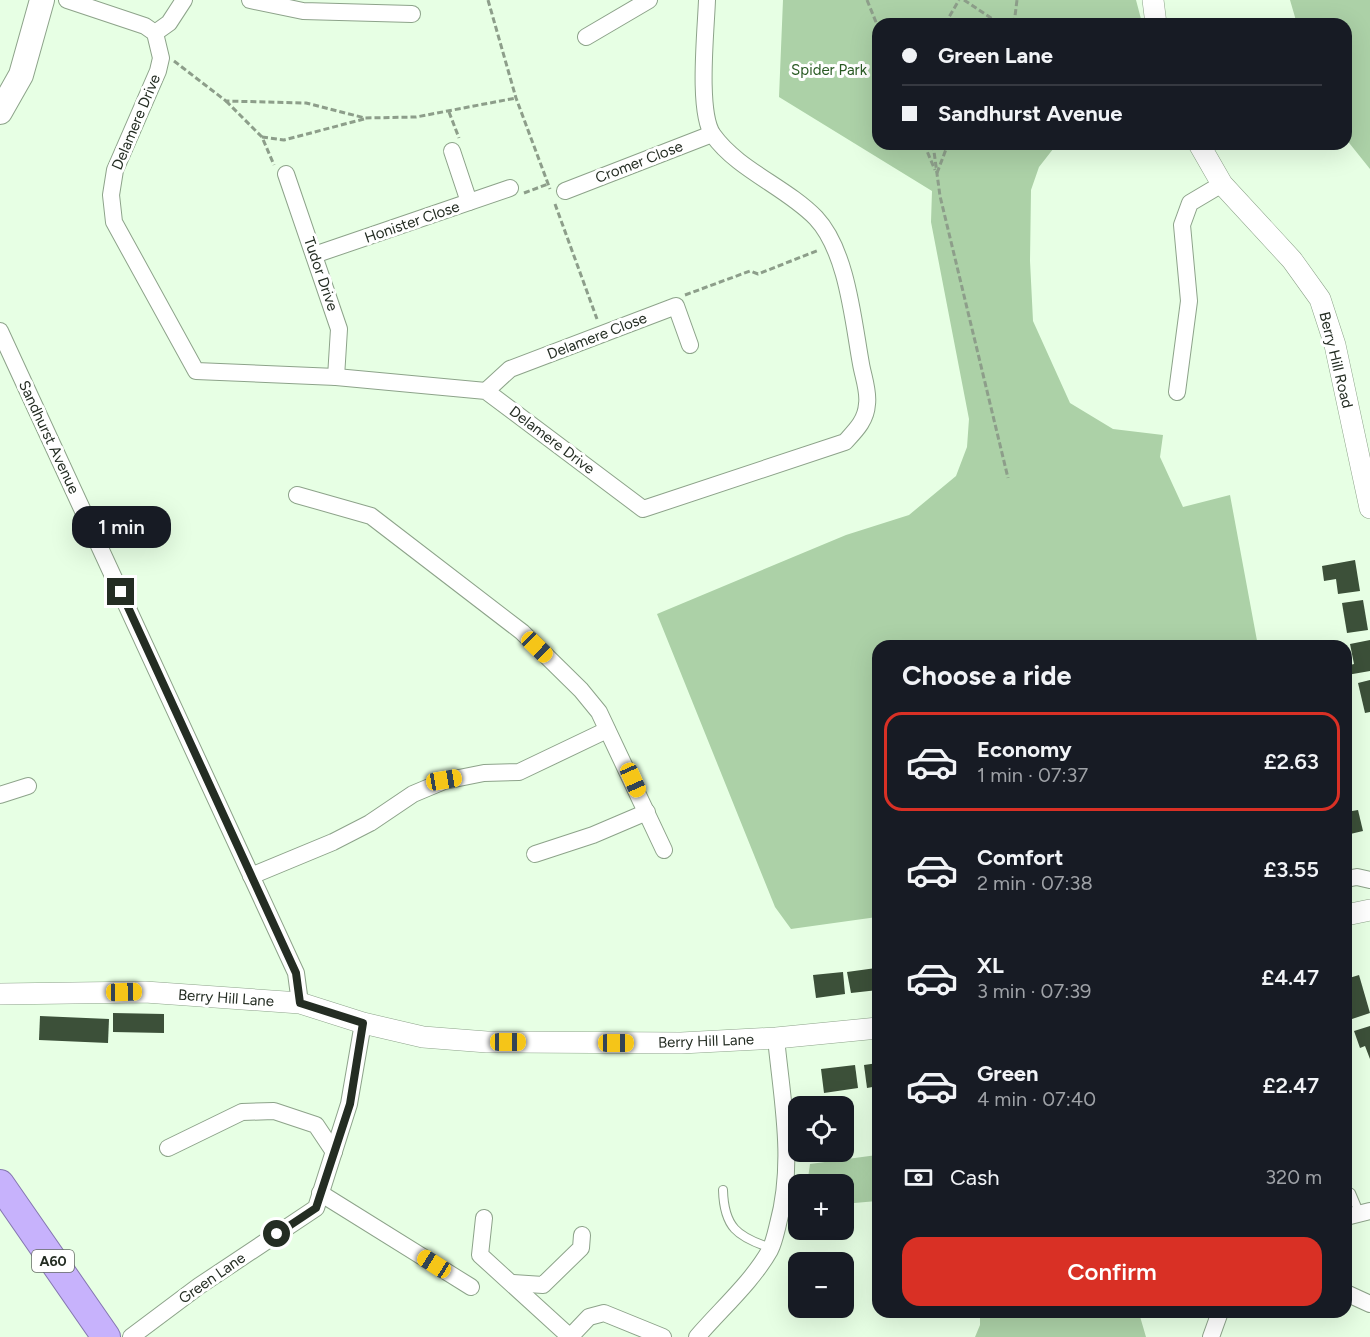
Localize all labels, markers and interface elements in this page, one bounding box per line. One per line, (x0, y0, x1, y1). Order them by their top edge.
text: Green Lane (938, 42, 1053, 69)
park label: Spider Park (791, 61, 868, 79)
street label: Delamere Drive (108, 72, 164, 172)
text: Sandhurst Avenue (938, 100, 1122, 127)
street label: Cromer Close (593, 137, 685, 187)
street label: Honister Close (362, 197, 462, 247)
street label: Tudor Drive (300, 235, 342, 313)
street label: Delamere Close (545, 309, 649, 363)
street label: Berry Hill Road (1315, 310, 1357, 410)
street label: Sandhurst Avenue (15, 377, 83, 497)
street label: Delamere Drive (506, 402, 598, 478)
callout: 1 min (72, 505, 170, 547)
text: 1 min (98, 515, 145, 539)
route end (107, 578, 134, 605)
car (518, 628, 556, 666)
text: Choose a ride (902, 659, 1071, 692)
icon: car (905, 735, 959, 789)
text: Economy (977, 736, 1072, 763)
text: £2.63 (1264, 748, 1319, 775)
car (617, 760, 649, 800)
text: 1 min · 07:37 (977, 763, 1088, 787)
car (425, 768, 463, 792)
icon: car (905, 843, 959, 897)
text: Comfort (977, 844, 1063, 871)
text: £3.55 (1263, 856, 1319, 883)
text: 2 min · 07:38 (977, 871, 1093, 895)
icon: car (905, 951, 959, 1005)
text: XL (977, 952, 1004, 979)
text: £4.47 (1261, 964, 1319, 991)
text: 3 min · 07:39 (977, 979, 1091, 1003)
car (106, 983, 142, 1001)
street label: Berry Hill Lane (177, 986, 275, 1010)
street label: Berry Hill Lane (658, 1030, 754, 1052)
car (490, 1033, 526, 1051)
car (598, 1034, 634, 1052)
icon: car (905, 1059, 959, 1113)
text: Green (977, 1060, 1039, 1087)
text: £2.47 (1263, 1072, 1319, 1099)
text: 4 min · 07:40 (977, 1087, 1096, 1111)
map controls (788, 1096, 854, 1318)
button: locate (788, 1096, 854, 1162)
icon: cash (902, 1161, 935, 1194)
text: Cash (950, 1164, 1000, 1191)
text: 320 m (1265, 1165, 1322, 1189)
button: + (788, 1174, 854, 1240)
route start (263, 1220, 290, 1247)
button: Confirm (902, 1237, 1322, 1306)
car (414, 1247, 454, 1281)
street label: Green Lane (175, 1249, 249, 1307)
road number: A60 (32, 1250, 74, 1272)
button: − (788, 1252, 854, 1318)

